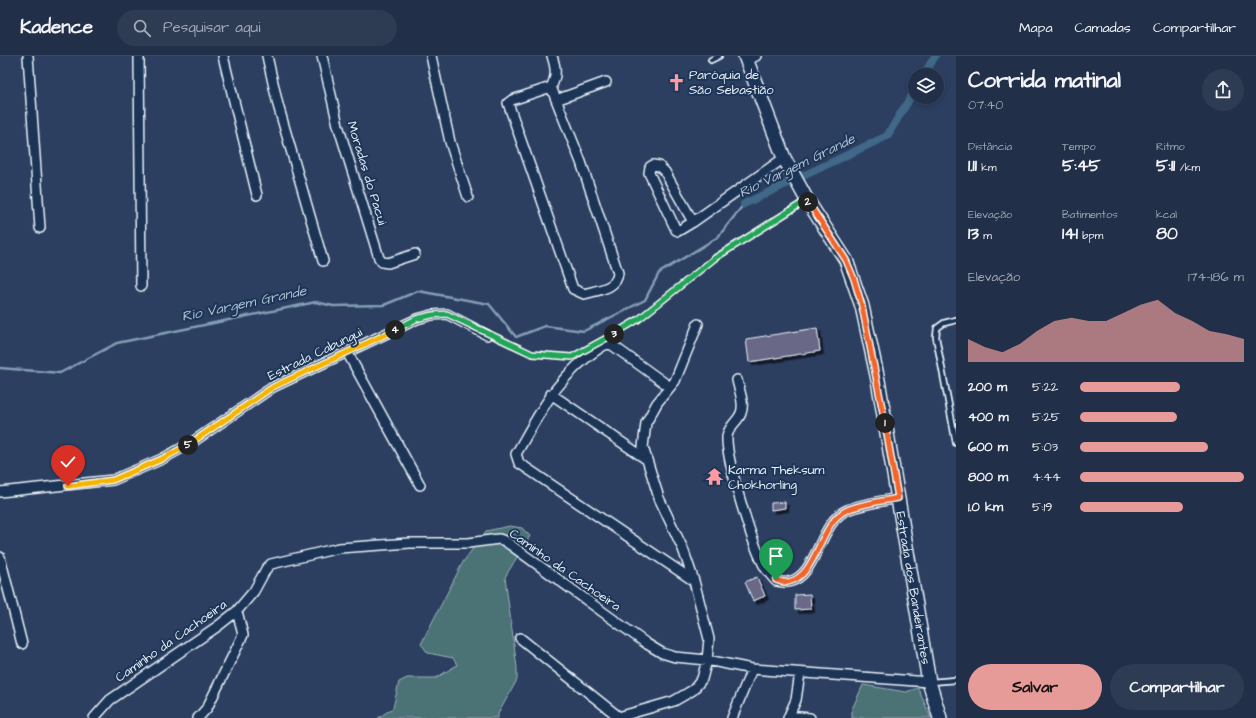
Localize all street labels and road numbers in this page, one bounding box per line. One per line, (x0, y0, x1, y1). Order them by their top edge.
street label: Moradas do Pacui (343, 119, 391, 227)
street label: Estrada Cabungui (265, 323, 366, 386)
street label: Estrada dos Bandeirantes (891, 510, 935, 666)
street label: Caminho da Cachoeira (506, 525, 625, 616)
street label: Caminho da Cachoeira (112, 595, 231, 686)

